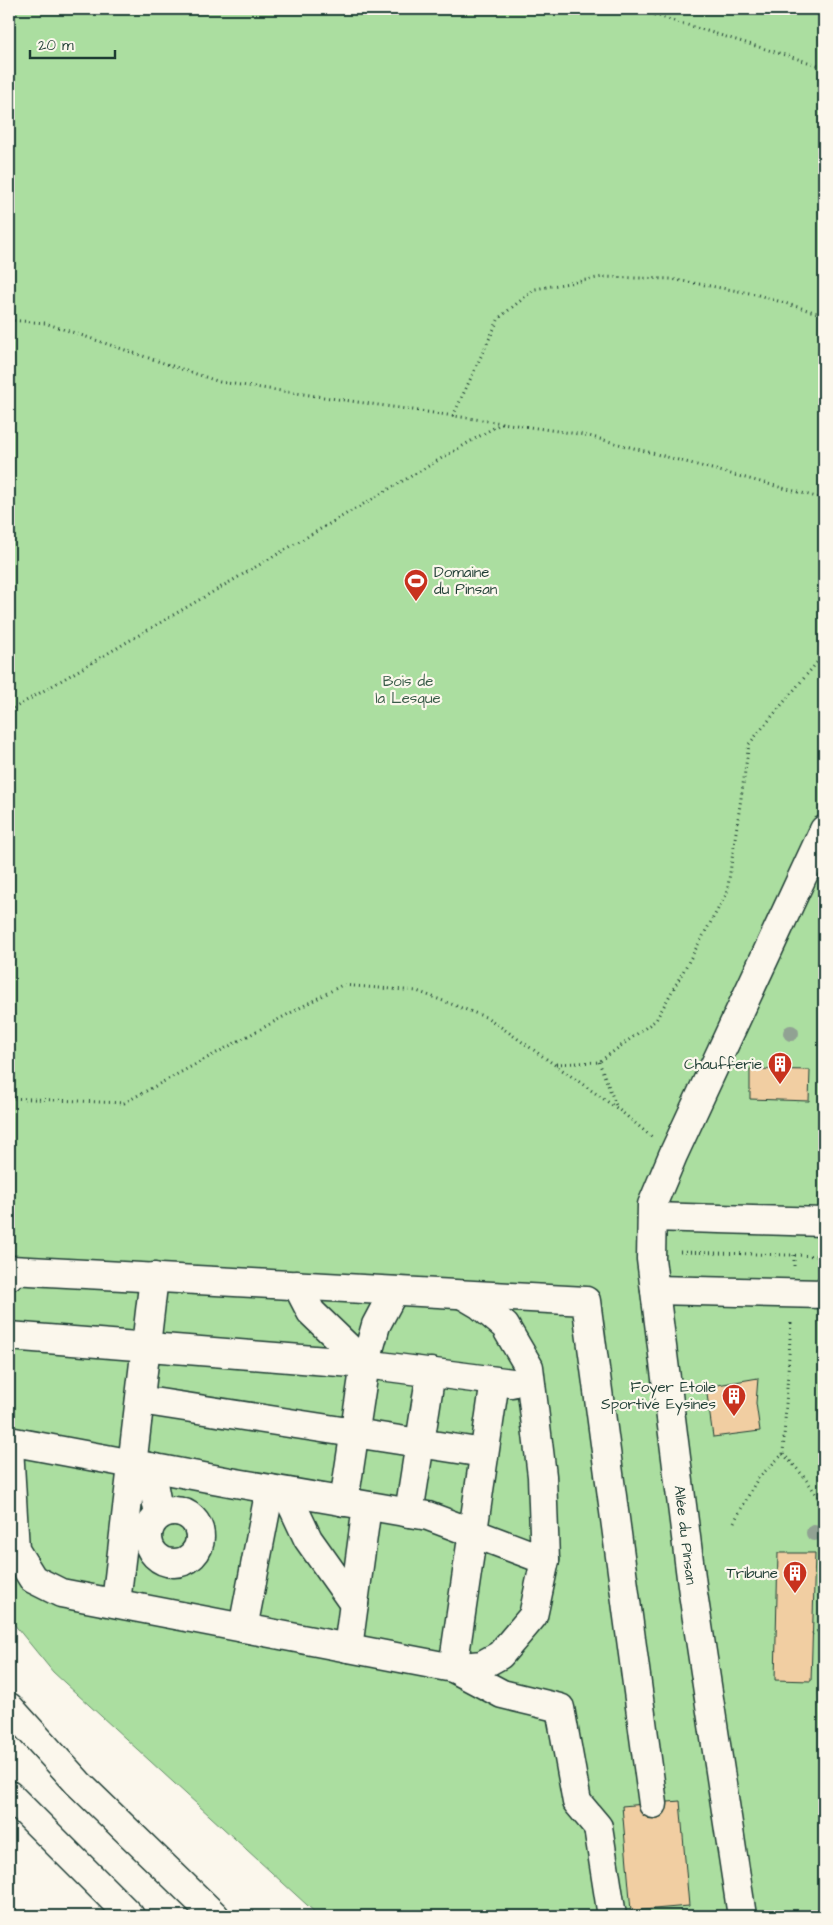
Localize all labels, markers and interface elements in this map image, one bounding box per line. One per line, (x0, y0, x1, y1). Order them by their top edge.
scale bar (30, 28, 115, 60)
text: 20 m (38, 35, 74, 56)
place label: Domaine du Pinsan (434, 562, 498, 600)
sports icon: Domaine du Pinsan (403, 568, 429, 602)
park label: Bois de la Lesque (375, 671, 441, 709)
building icon: Chaufferie (767, 1051, 793, 1085)
place label: Chaufferie (684, 1054, 762, 1075)
place label: Foyer Etoile Sportive Eysines (601, 1377, 716, 1416)
building icon: Foyer Etoile Sportive Eysines (721, 1383, 747, 1417)
street label: Allée du Pinsan (668, 1484, 702, 1586)
building icon: Tribune (782, 1560, 808, 1594)
place label: Tribune (726, 1563, 778, 1584)

